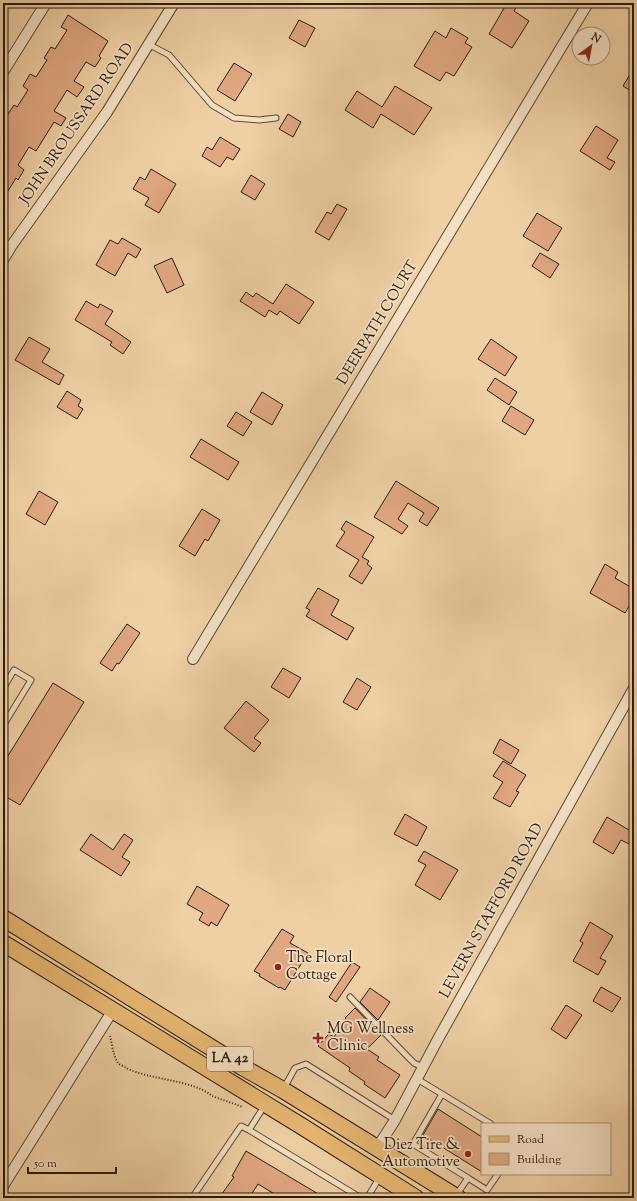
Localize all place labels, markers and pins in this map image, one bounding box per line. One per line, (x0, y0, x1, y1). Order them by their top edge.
place label: The Floral Cottage (286, 948, 353, 986)
marker: The Floral Cottage (273, 962, 283, 972)
place label: MG Wellness Clinic (327, 1019, 414, 1057)
marker: MG Wellness Clinic (312, 1032, 324, 1044)
place label: Diez Tire & Automotive (382, 1135, 461, 1173)
marker: Diez Tire & Automotive (463, 1149, 473, 1159)

